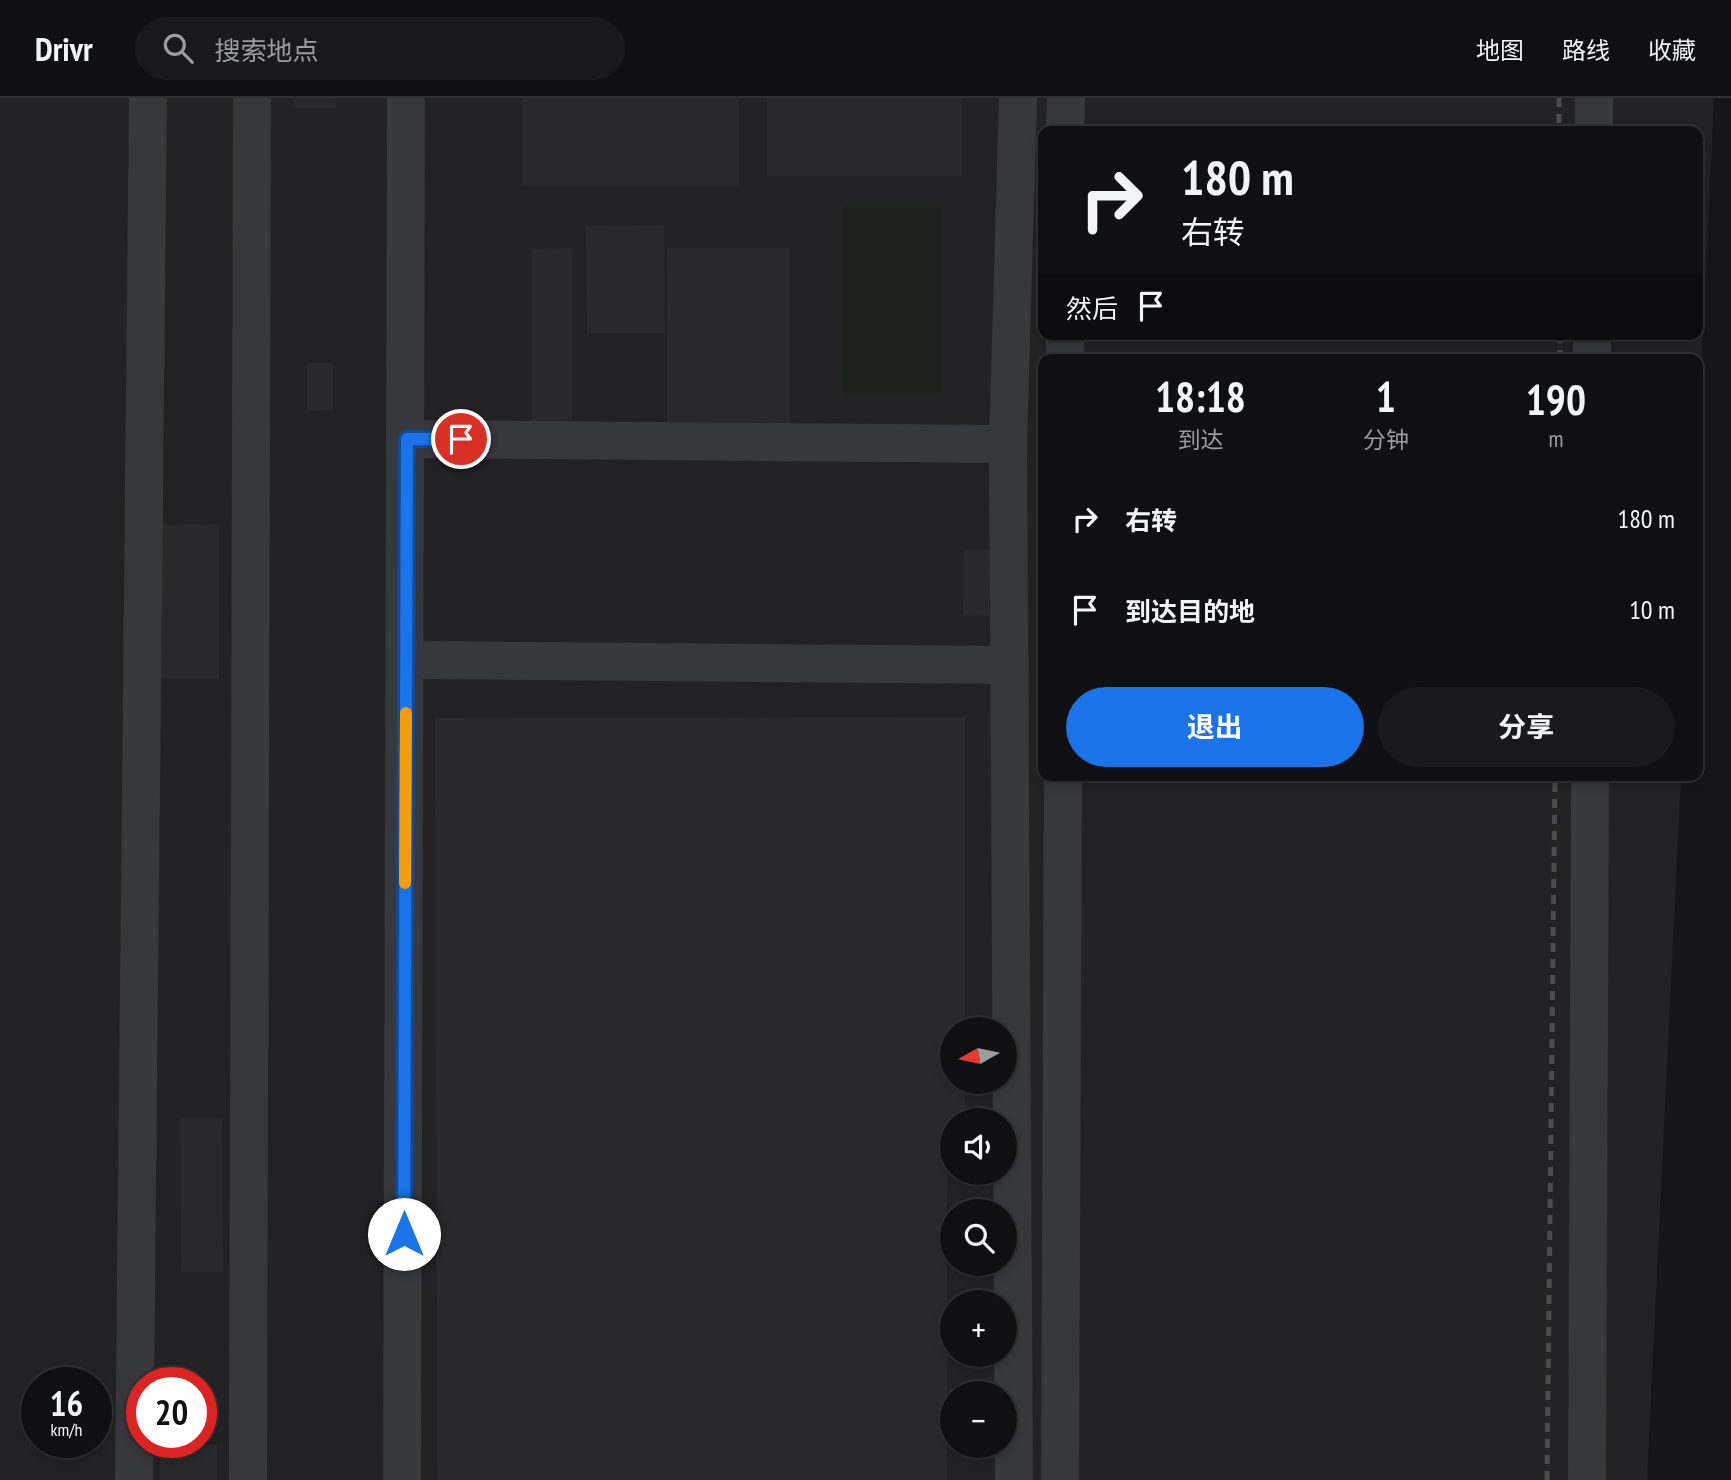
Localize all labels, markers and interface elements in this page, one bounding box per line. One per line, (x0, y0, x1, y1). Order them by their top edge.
search box (135, 17, 625, 80)
text: Drivr (35, 27, 93, 70)
icon: search (159, 29, 197, 67)
text: 搜索地点 (215, 34, 319, 67)
text: 地图 (1476, 35, 1524, 66)
text: 路线 (1562, 35, 1610, 66)
text: 收藏 (1648, 35, 1696, 66)
text: 180 m (1181, 145, 1294, 209)
icon: right (1066, 154, 1157, 245)
text: 右转 (1181, 211, 1245, 253)
icon: arrive (1132, 287, 1170, 325)
text: 然后 (1066, 292, 1118, 325)
text: 18:18 (1155, 369, 1246, 424)
text: 1 (1376, 369, 1396, 424)
text: 190 (1526, 372, 1586, 427)
pin (431, 409, 491, 469)
icon: arrive (442, 420, 480, 458)
text: m (1548, 424, 1563, 453)
text: 到达 (1177, 425, 1223, 454)
text: 分钟 (1363, 425, 1409, 454)
icon: right (1066, 500, 1104, 538)
text: 180 m (1617, 502, 1675, 535)
text: 右转 (1125, 504, 1177, 537)
icon: arrive (1066, 591, 1104, 629)
text: 10 m (1629, 593, 1675, 626)
text: 到达目的地 (1125, 595, 1255, 628)
button: 退出 (1066, 687, 1364, 767)
button: 分享 (1378, 687, 1675, 767)
north arrow (940, 1017, 1017, 1094)
map controls (940, 1017, 1017, 1458)
button: sound (940, 1108, 1017, 1185)
position arrow (367, 1197, 441, 1271)
button: search (940, 1199, 1017, 1276)
button: + (940, 1290, 1017, 1367)
speed limit sign: 20 (126, 1367, 217, 1458)
text: 16 (50, 1380, 83, 1426)
button: − (940, 1381, 1017, 1458)
text: km/h (51, 1418, 82, 1441)

